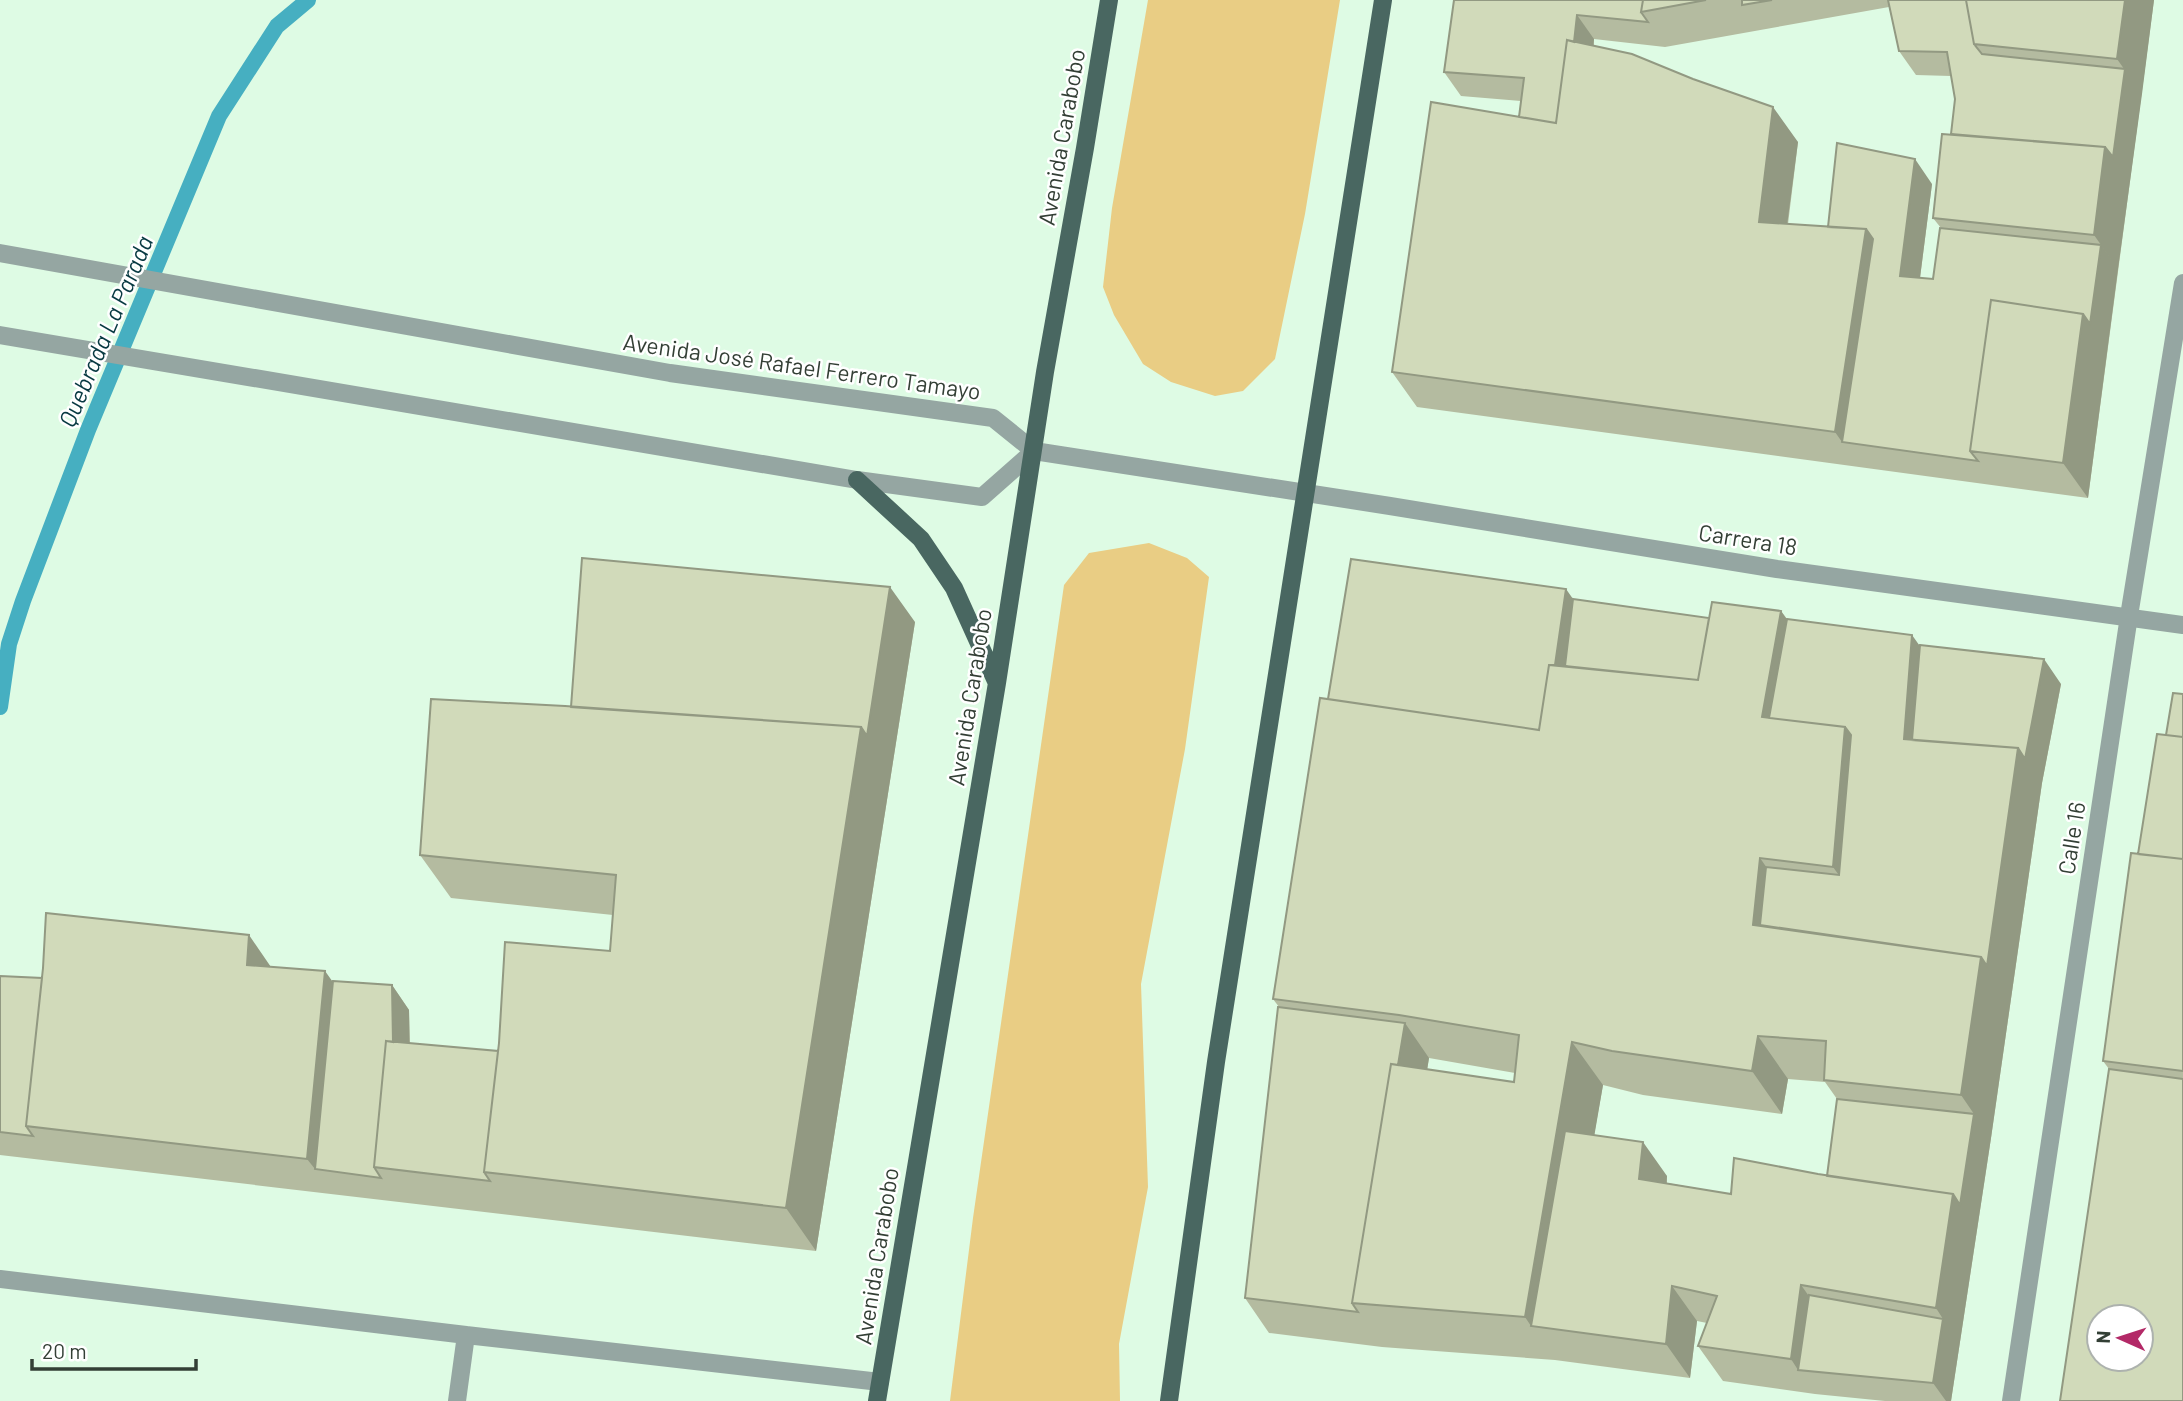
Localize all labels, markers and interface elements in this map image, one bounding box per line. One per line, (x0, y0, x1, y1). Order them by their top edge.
street label: Avenida Carabobo (1032, 47, 1090, 227)
water label: Quebrada La Parada (52, 231, 158, 431)
street label: Avenida José Rafael Ferrero Tamayo (621, 327, 983, 405)
street label: Carrera 18 (1697, 517, 1799, 561)
street label: Avenida Carabobo (941, 607, 997, 787)
street label: Calle 16 (2051, 800, 2091, 876)
street label: Avenida Carabobo (848, 1166, 904, 1346)
north arrow (2085, 1303, 2155, 1373)
scale bar (32, 1328, 196, 1372)
text: N (2091, 1330, 2114, 1344)
text: 20 m (42, 1338, 87, 1363)

